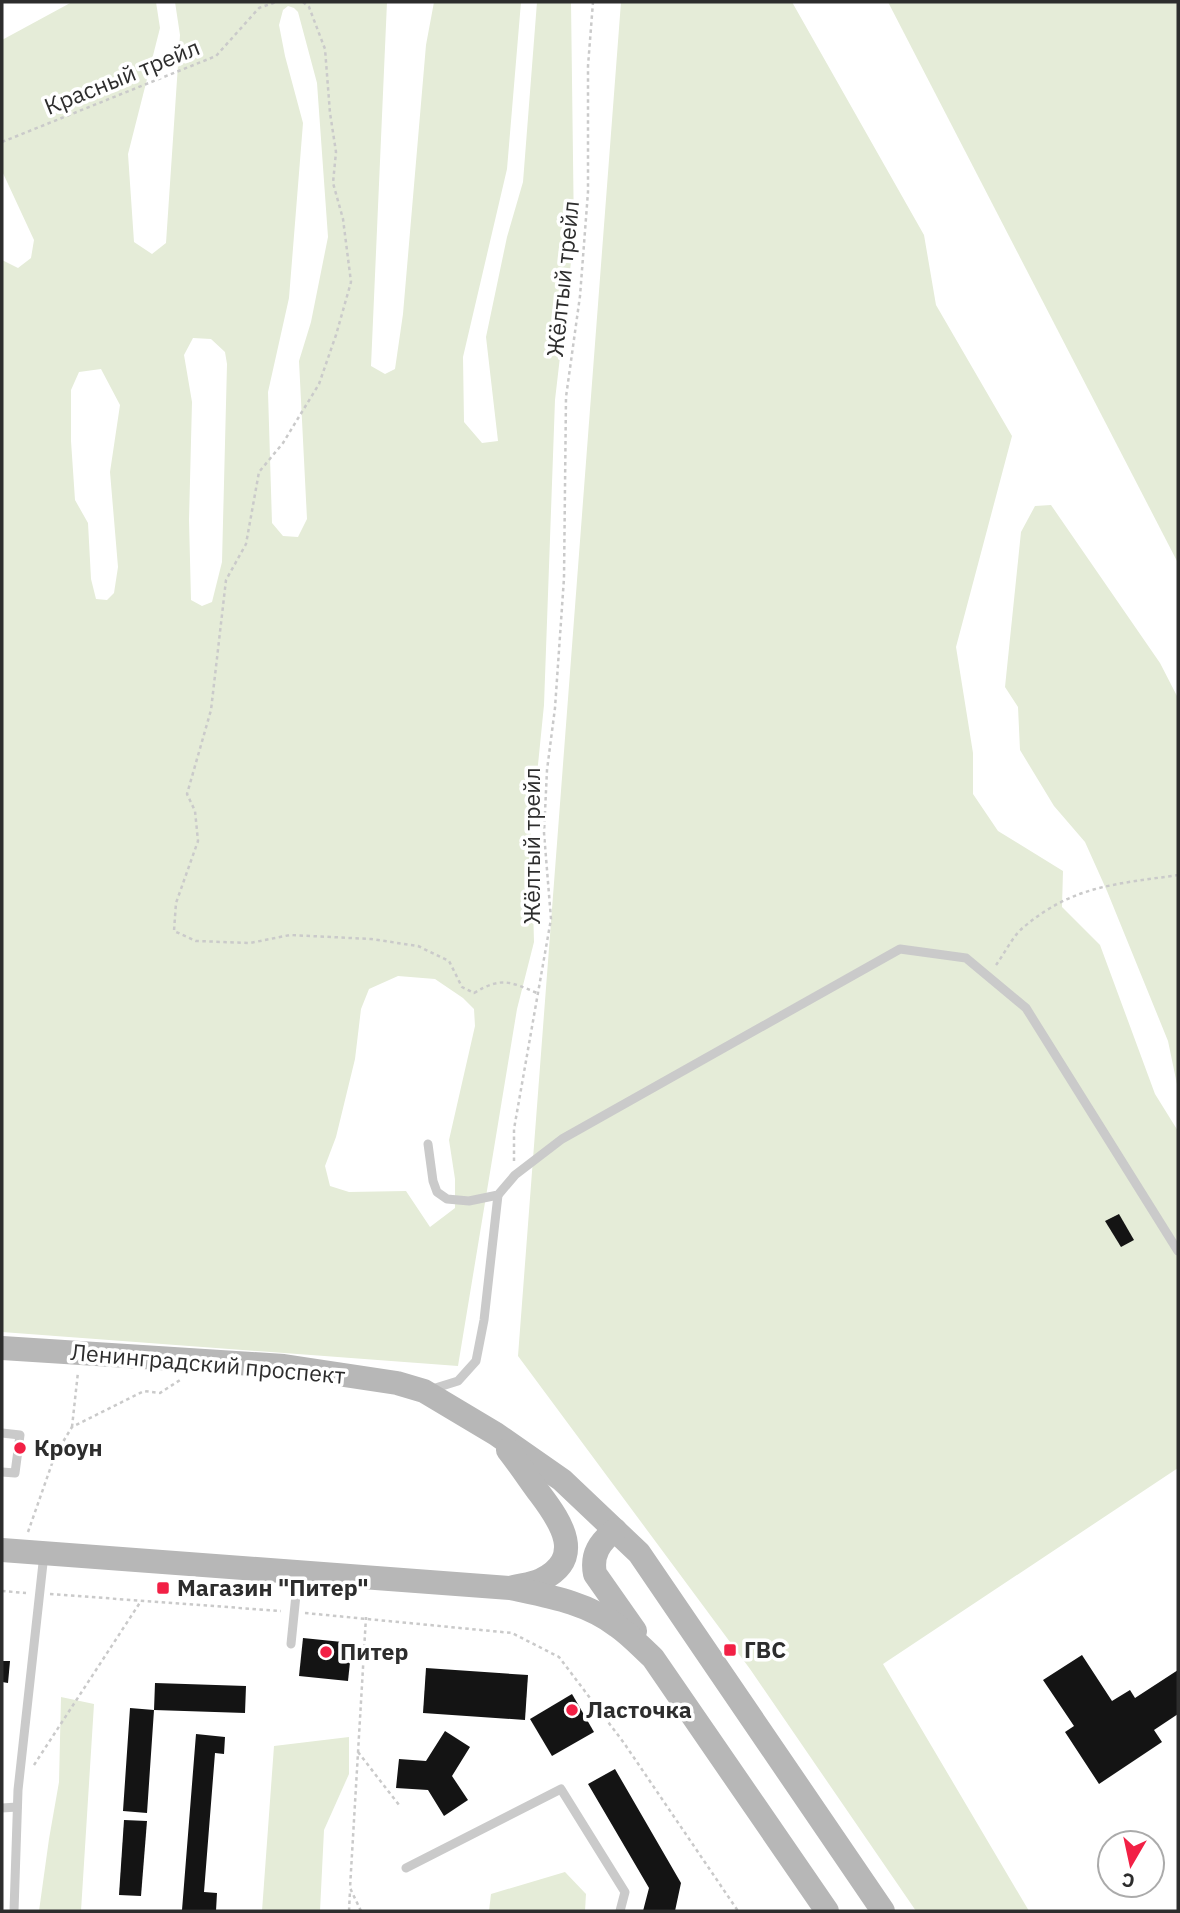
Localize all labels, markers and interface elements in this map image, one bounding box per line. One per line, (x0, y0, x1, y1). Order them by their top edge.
street label: Красный трейл (40, 31, 204, 121)
street label: Жёлтый трейл (539, 199, 585, 359)
street label: Жёлтый трейл (516, 767, 546, 925)
street label: Ленинградский проспект (69, 1336, 347, 1390)
place label: Кроун (34, 1432, 103, 1462)
marker: Кроун (12, 1440, 28, 1456)
place label: Магазин "Питер" (177, 1572, 369, 1602)
marker: Магазин "Питер" (155, 1580, 171, 1596)
place label: ГВС (744, 1634, 786, 1664)
place label: Питер (340, 1636, 409, 1666)
marker: ГВС (722, 1642, 738, 1658)
marker: Питер (318, 1644, 334, 1660)
place label: Ласточка (586, 1694, 692, 1724)
marker: Ласточка (564, 1702, 580, 1718)
north arrow (1096, 1829, 1166, 1899)
text: С (1120, 1868, 1136, 1894)

